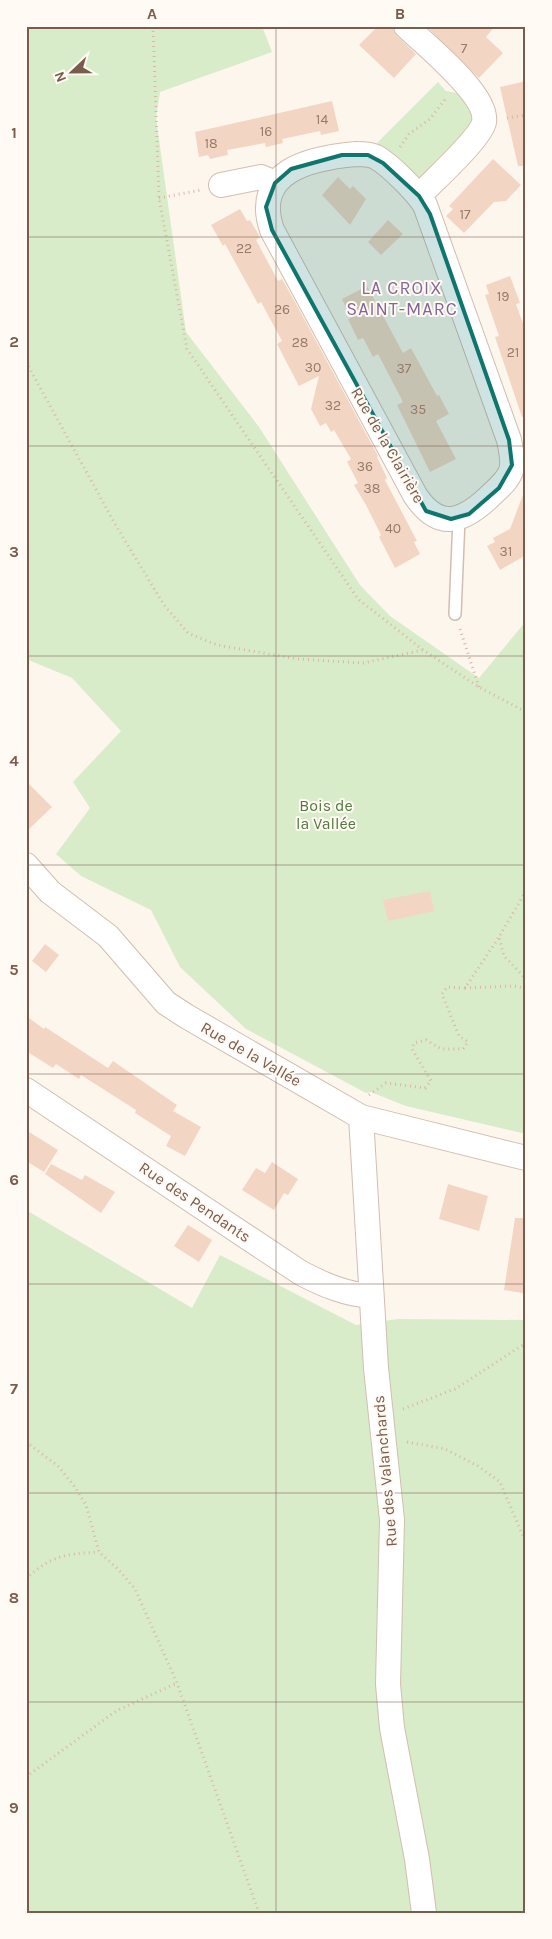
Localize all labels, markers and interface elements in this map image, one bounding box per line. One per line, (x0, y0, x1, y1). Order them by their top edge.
text: A (147, 4, 157, 23)
text: B (395, 4, 405, 23)
house number: 7 (461, 40, 468, 57)
north arrow (48, 48, 98, 98)
text: N (51, 69, 70, 85)
house number: 14 (316, 111, 328, 128)
text: 1 (11, 123, 17, 142)
house number: 16 (260, 123, 272, 140)
house number: 18 (204, 135, 218, 152)
house number: 17 (459, 206, 471, 223)
house number: 22 (236, 240, 252, 257)
district label: LA CROIX SAINT-MARC (346, 277, 458, 320)
house number: 19 (497, 288, 509, 305)
house number: 26 (274, 301, 290, 318)
text: 2 (9, 332, 19, 351)
house number: 28 (292, 334, 308, 351)
house number: 21 (507, 344, 519, 361)
house number: 30 (305, 359, 321, 376)
house number: 37 (397, 360, 412, 377)
street label: Rue de la Clairière (347, 384, 429, 506)
house number: 32 (325, 397, 341, 414)
house number: 35 (410, 401, 426, 418)
house number: 36 (357, 458, 373, 475)
house number: 38 (364, 480, 380, 497)
house number: 40 (385, 520, 401, 537)
text: 3 (9, 542, 19, 561)
house number: 31 (500, 543, 512, 560)
text: 4 (9, 751, 19, 770)
park label: Bois de la Vallée (296, 796, 356, 833)
text: 5 (9, 960, 19, 979)
street label: Rue de la Vallée (197, 1018, 305, 1090)
street label: Rue des Pendants (136, 1158, 254, 1246)
text: 6 (9, 1170, 19, 1189)
text: 7 (10, 1379, 18, 1398)
street label: Rue des Valanchards (369, 1394, 401, 1548)
text: 8 (9, 1588, 19, 1607)
text: 9 (9, 1798, 19, 1817)

